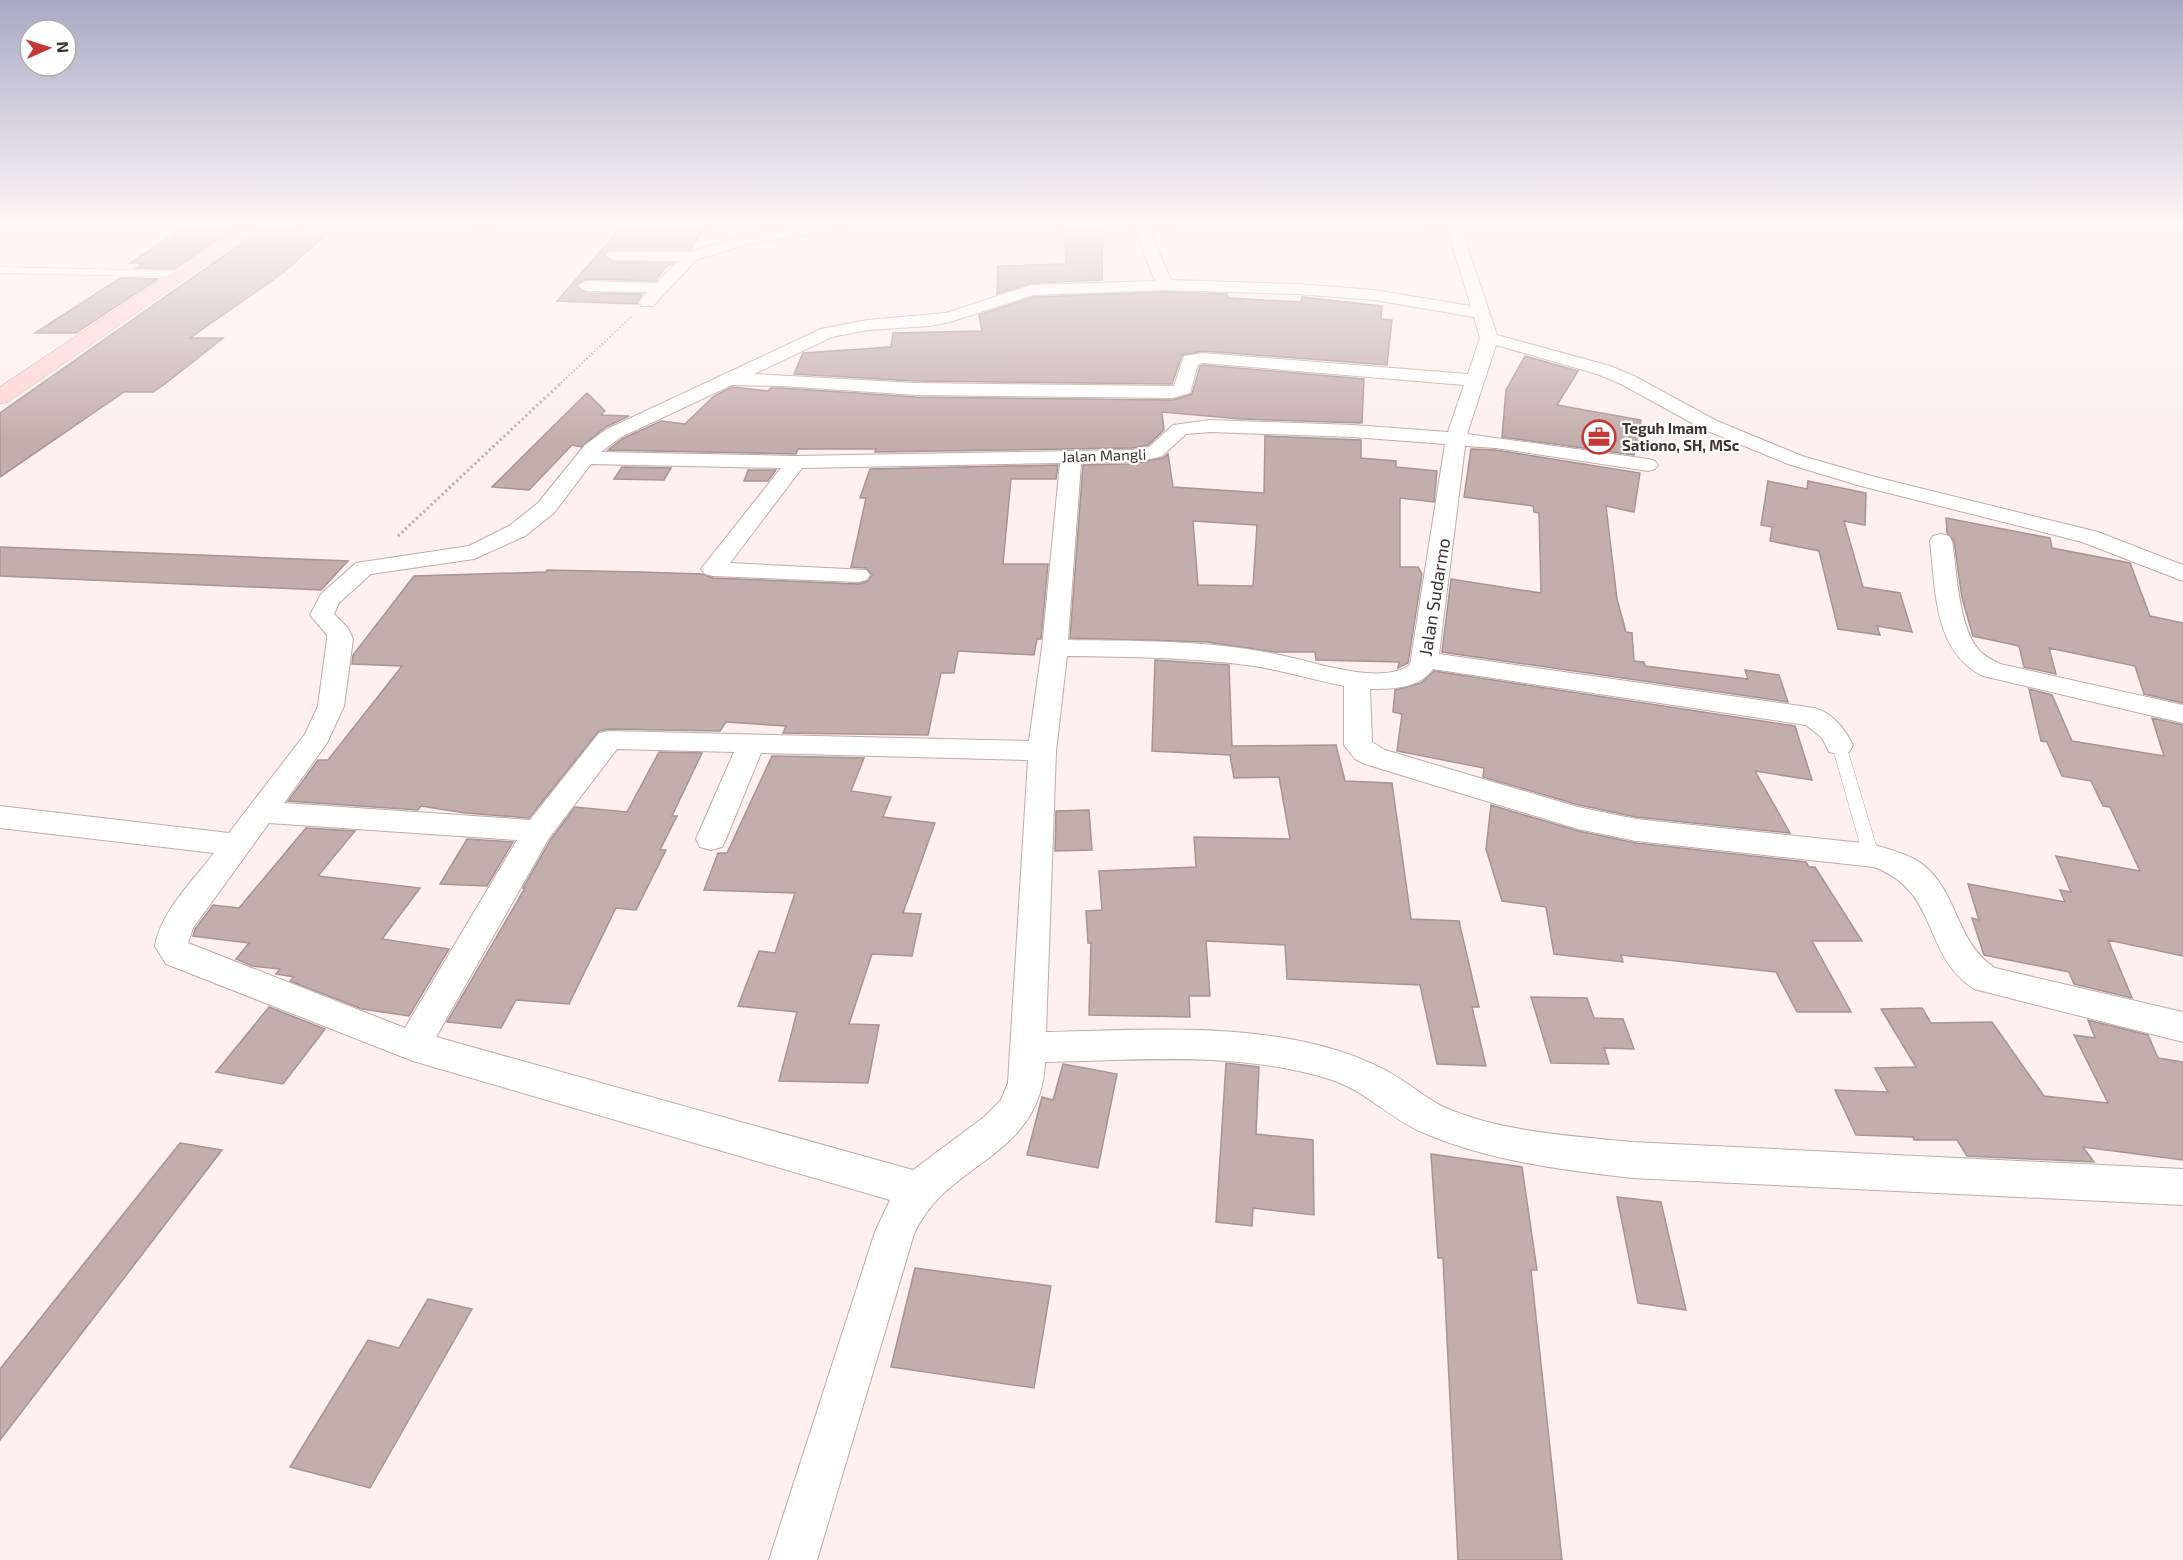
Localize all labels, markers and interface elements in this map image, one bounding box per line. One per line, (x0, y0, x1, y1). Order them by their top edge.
north arrow (18, 18, 78, 78)
text: N (54, 41, 73, 53)
office icon: Teguh Imam Sationo, SH, MSc (1581, 419, 1617, 455)
place label: Teguh Imam Sationo, SH, MSc (1622, 419, 1740, 454)
street label: Jalan Mangli (1061, 445, 1147, 465)
street label: Jalan Sudarmo (1414, 536, 1454, 658)

